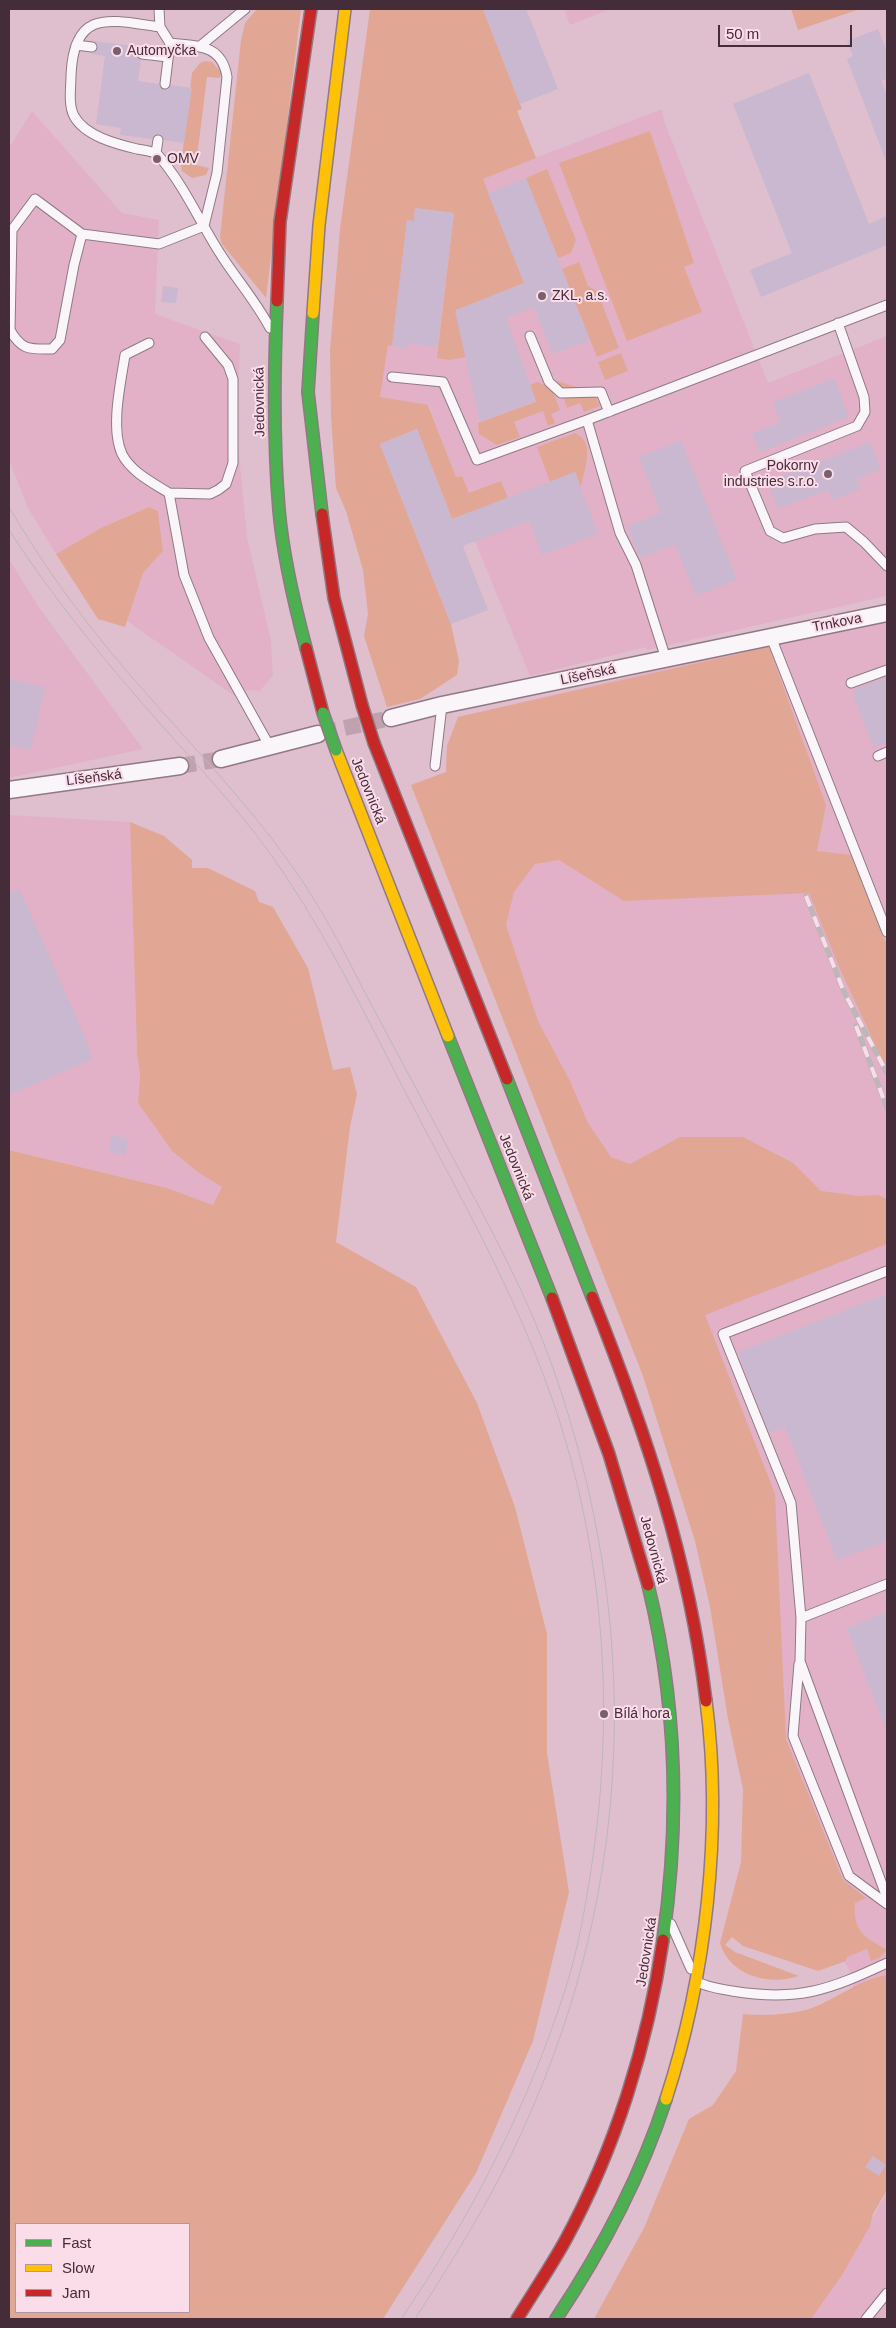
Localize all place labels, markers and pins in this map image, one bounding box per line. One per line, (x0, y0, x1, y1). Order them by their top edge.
place label: Automyčka (127, 43, 196, 59)
marker: Automyčka (111, 45, 123, 57)
place label: OMV (167, 151, 199, 167)
marker: OMV (151, 153, 163, 165)
place label: ZKL, a.s. (552, 288, 608, 304)
marker: ZKL, a.s. (536, 290, 548, 302)
place label: Pokorny industries s.r.o. (724, 458, 818, 491)
marker: Pokorny industries s.r.o. (822, 468, 834, 480)
place label: Bílá hora (614, 1706, 670, 1722)
marker: Bílá hora (598, 1708, 610, 1720)

